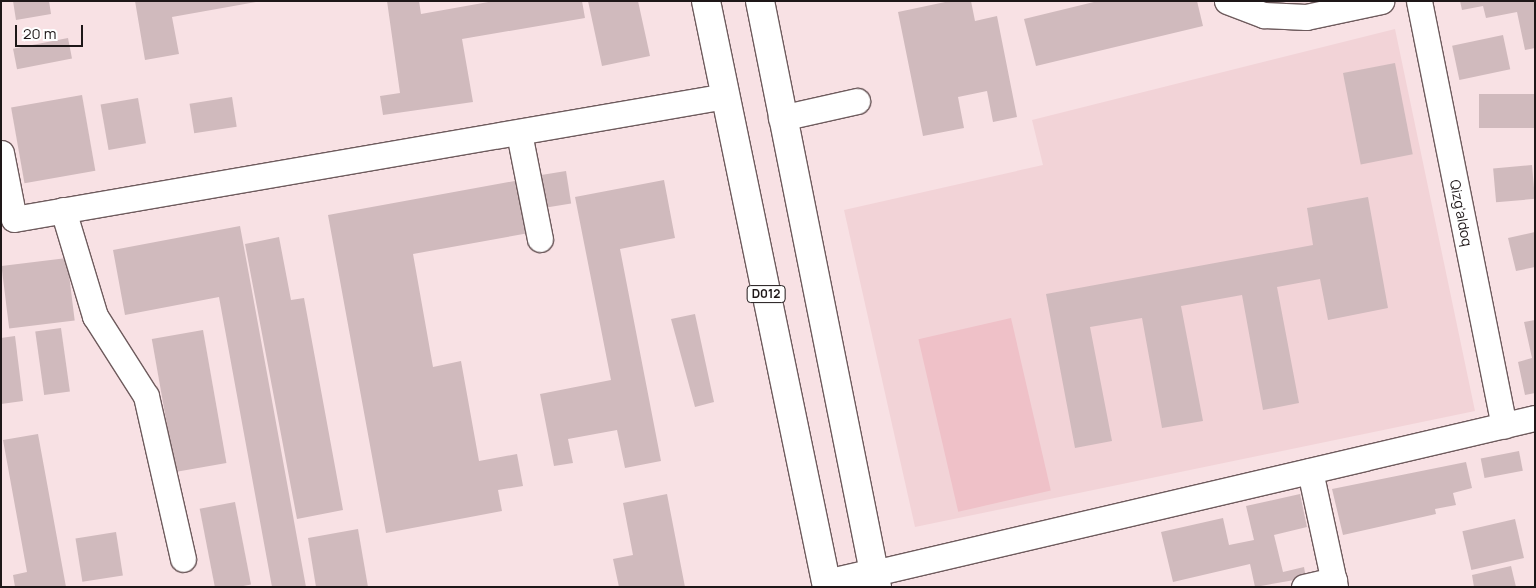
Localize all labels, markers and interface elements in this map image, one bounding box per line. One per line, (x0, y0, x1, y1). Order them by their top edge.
scale bar (18, 15, 85, 47)
text: 20 m (23, 23, 56, 44)
street label: Qizg'aldoq (1446, 178, 1476, 248)
road number: D012 (746, 284, 786, 304)

